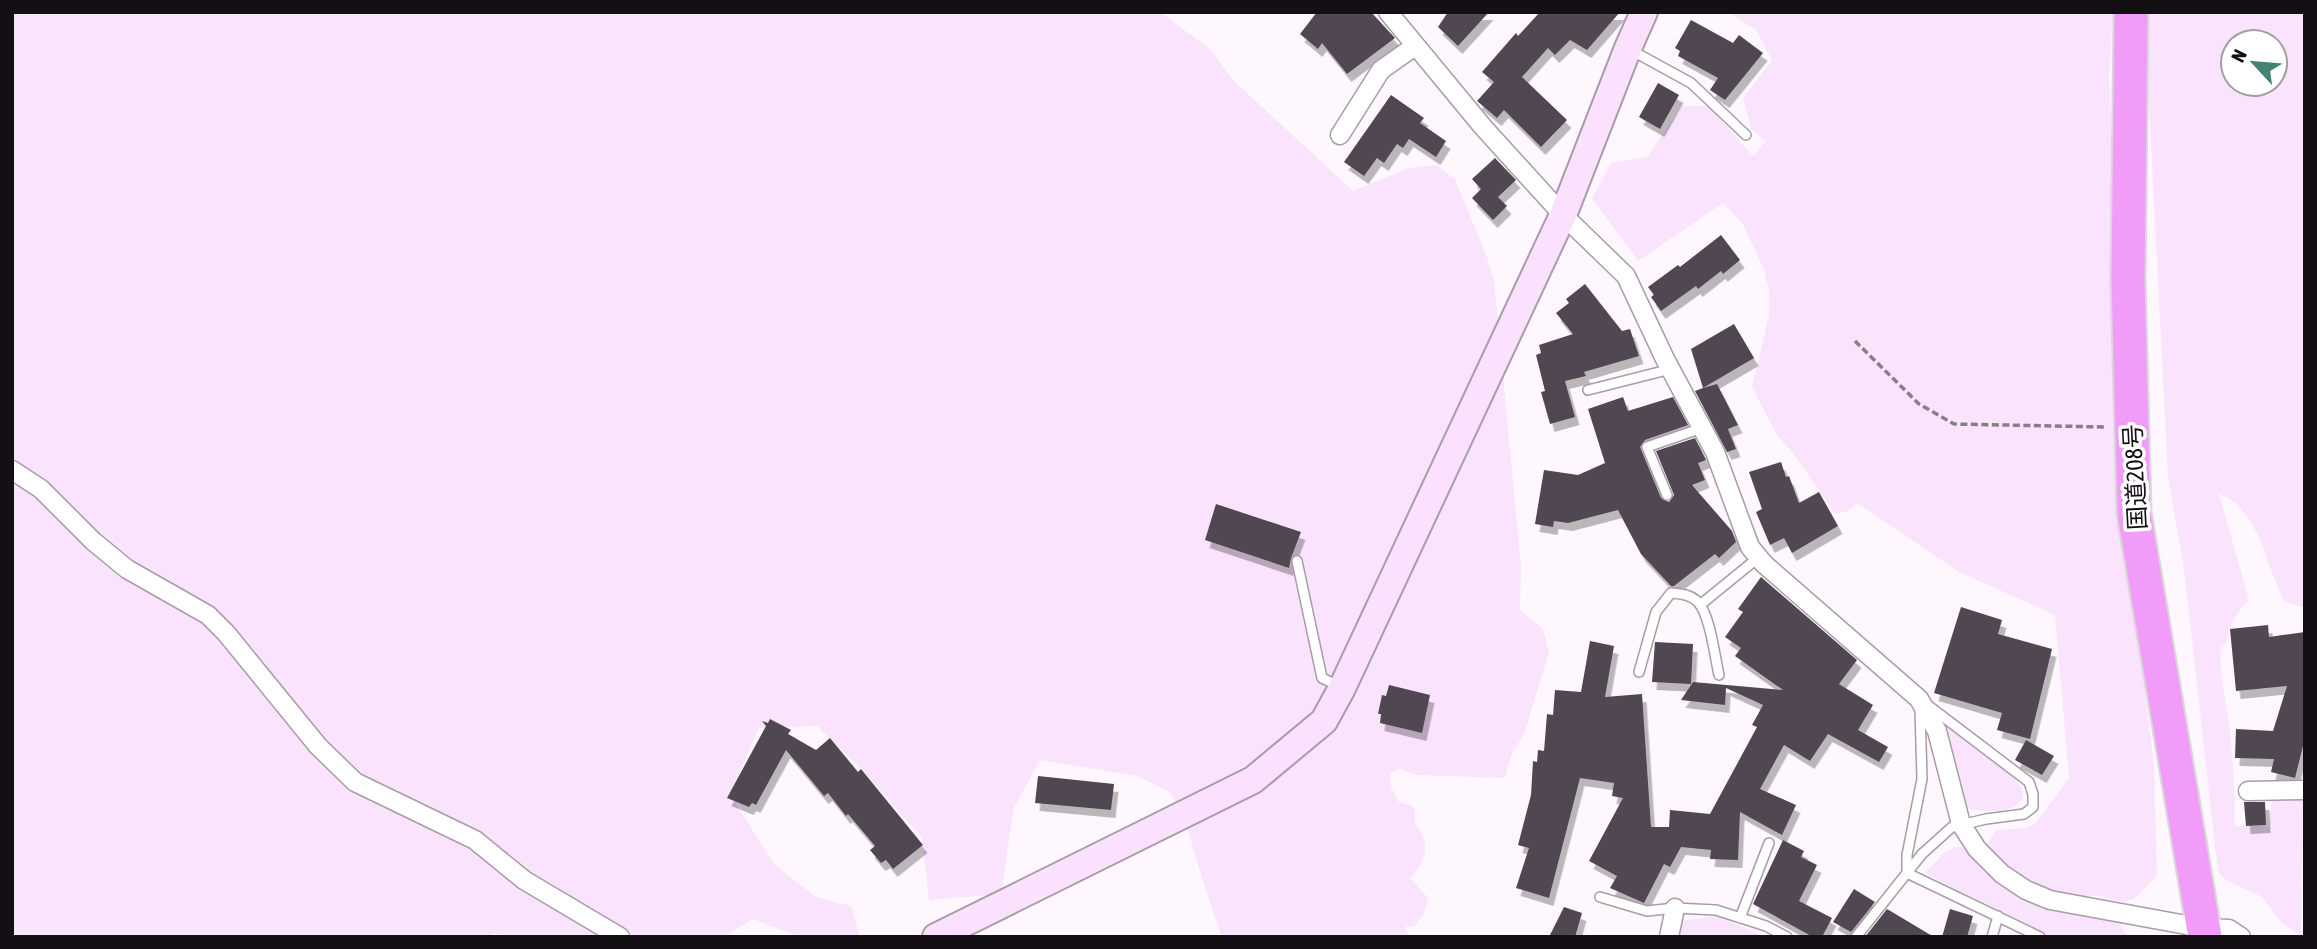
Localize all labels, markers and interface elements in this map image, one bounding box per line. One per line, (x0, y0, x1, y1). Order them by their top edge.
north arrow (2219, 28, 2289, 98)
text: N (2226, 46, 2251, 65)
street label: 国道208号 (2119, 423, 2151, 531)

